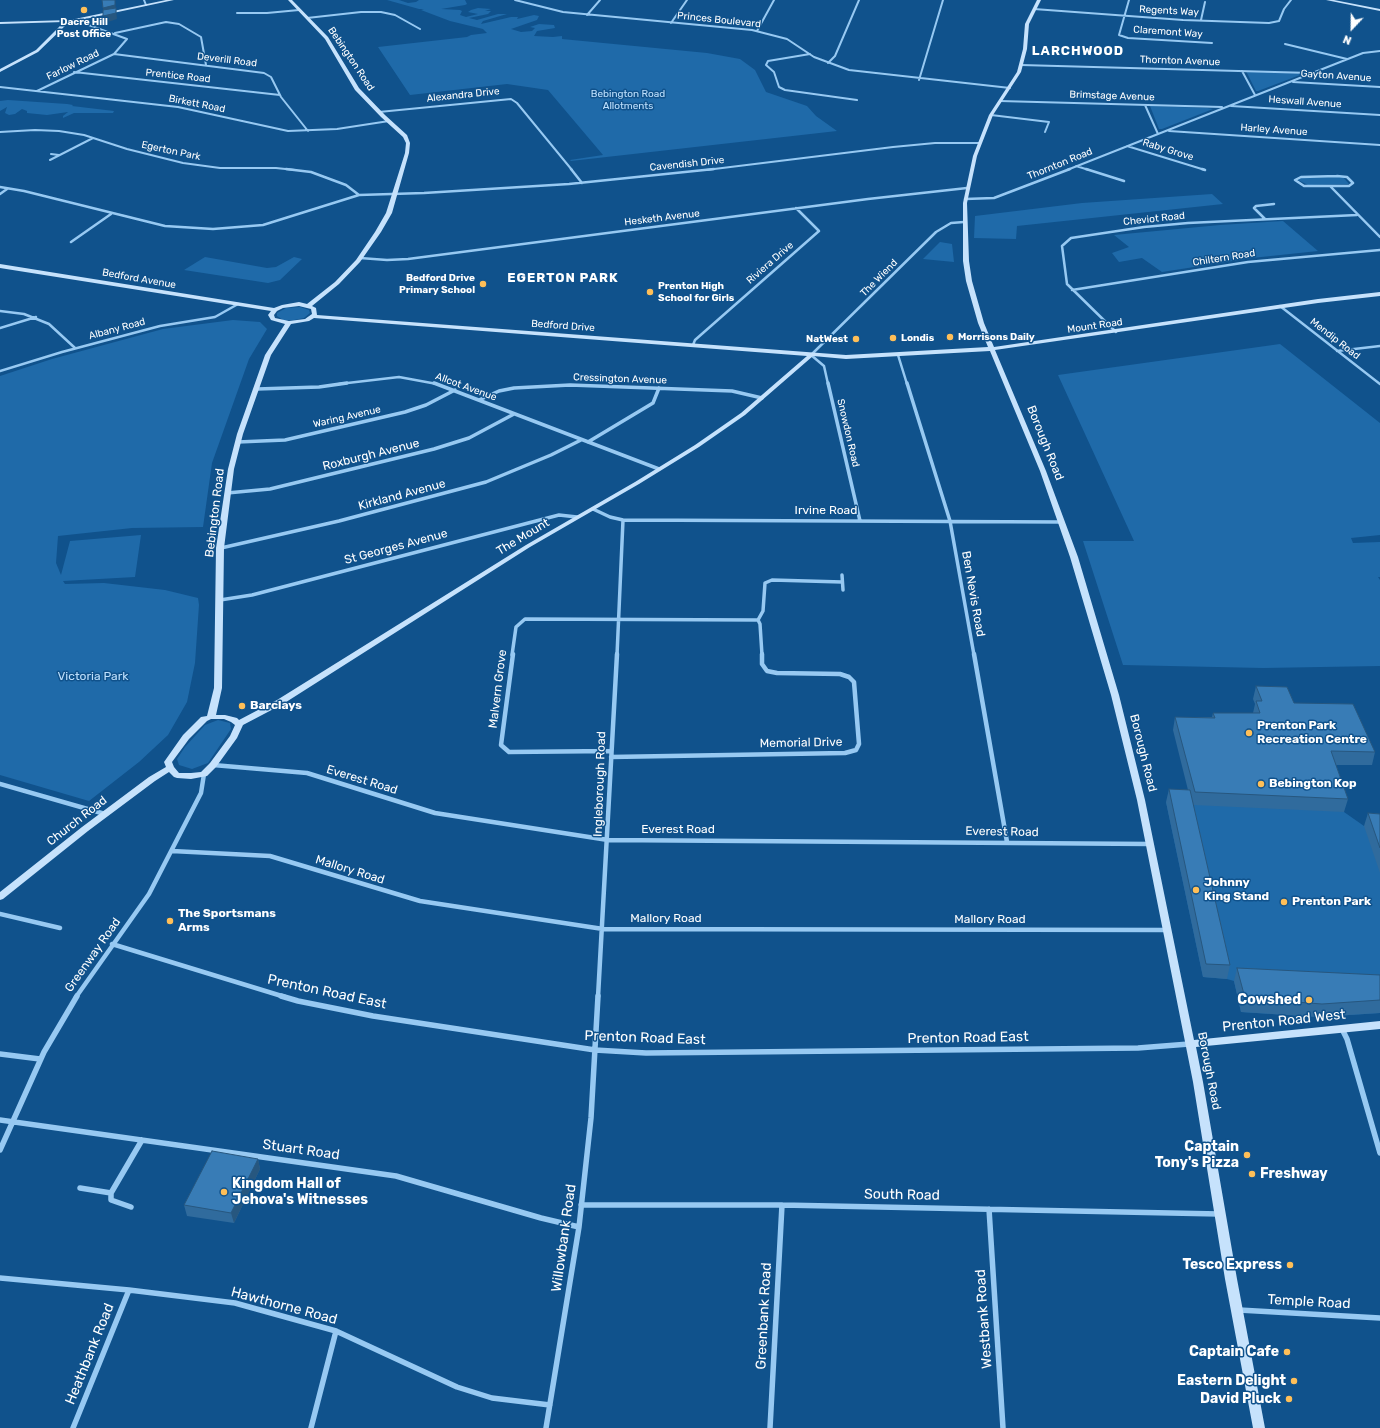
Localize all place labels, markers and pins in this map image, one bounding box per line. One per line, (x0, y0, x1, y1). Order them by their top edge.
marker: Dacre Hill Post Office (79, 5, 89, 15)
place label: Dacre Hill Post Office (57, 16, 111, 40)
place label: Bedford Drive Primary School (399, 272, 475, 296)
marker: Bedford Drive Primary School (478, 279, 488, 289)
place label: Prenton High School for Girls (658, 280, 734, 304)
marker: Prenton High School for Girls (645, 287, 655, 297)
place label: Morrisons Daily (958, 331, 1035, 343)
place label: Londis (901, 332, 934, 344)
marker: Morrisons Daily (945, 332, 955, 342)
place label: NatWest (806, 333, 848, 345)
marker: Londis (888, 333, 898, 343)
marker: NatWest (851, 334, 861, 344)
place label: Barclays (250, 699, 302, 713)
marker: Barclays (237, 701, 247, 711)
place label: Prenton Park Recreation Centre (1257, 719, 1367, 747)
marker: Prenton Park Recreation Centre (1244, 728, 1254, 738)
place label: Bebington Kop (1269, 777, 1357, 791)
marker: Bebington Kop (1256, 779, 1266, 789)
place label: Johnny King Stand (1204, 876, 1269, 904)
marker: Johnny King Stand (1191, 885, 1201, 895)
place label: Prenton Park (1292, 895, 1371, 909)
marker: Prenton Park (1279, 897, 1289, 907)
place label: The Sportsmans Arms (178, 907, 276, 935)
marker: The Sportsmans Arms (165, 916, 175, 926)
place label: Cowshed (1237, 992, 1301, 1008)
marker: Cowshed (1304, 995, 1314, 1005)
place label: Captain Tony's Pizza (1155, 1139, 1239, 1172)
marker: Captain Tony's Pizza (1242, 1150, 1252, 1160)
place label: Freshway (1260, 1166, 1328, 1182)
marker: Freshway (1247, 1169, 1257, 1179)
place label: Kingdom Hall of Jehova's Witnesses (232, 1176, 368, 1208)
marker: Kingdom Hall of Jehova's Witnesses (219, 1187, 229, 1197)
place label: Tesco Express (1182, 1257, 1282, 1273)
marker: Tesco Express (1285, 1260, 1295, 1270)
place label: Captain Cafe (1189, 1344, 1279, 1360)
marker: Captain Cafe (1282, 1347, 1292, 1357)
place label: Eastern Delight (1177, 1373, 1286, 1389)
marker: Eastern Delight (1289, 1376, 1299, 1386)
place label: David Pluck (1200, 1391, 1281, 1407)
marker: David Pluck (1284, 1394, 1294, 1404)

